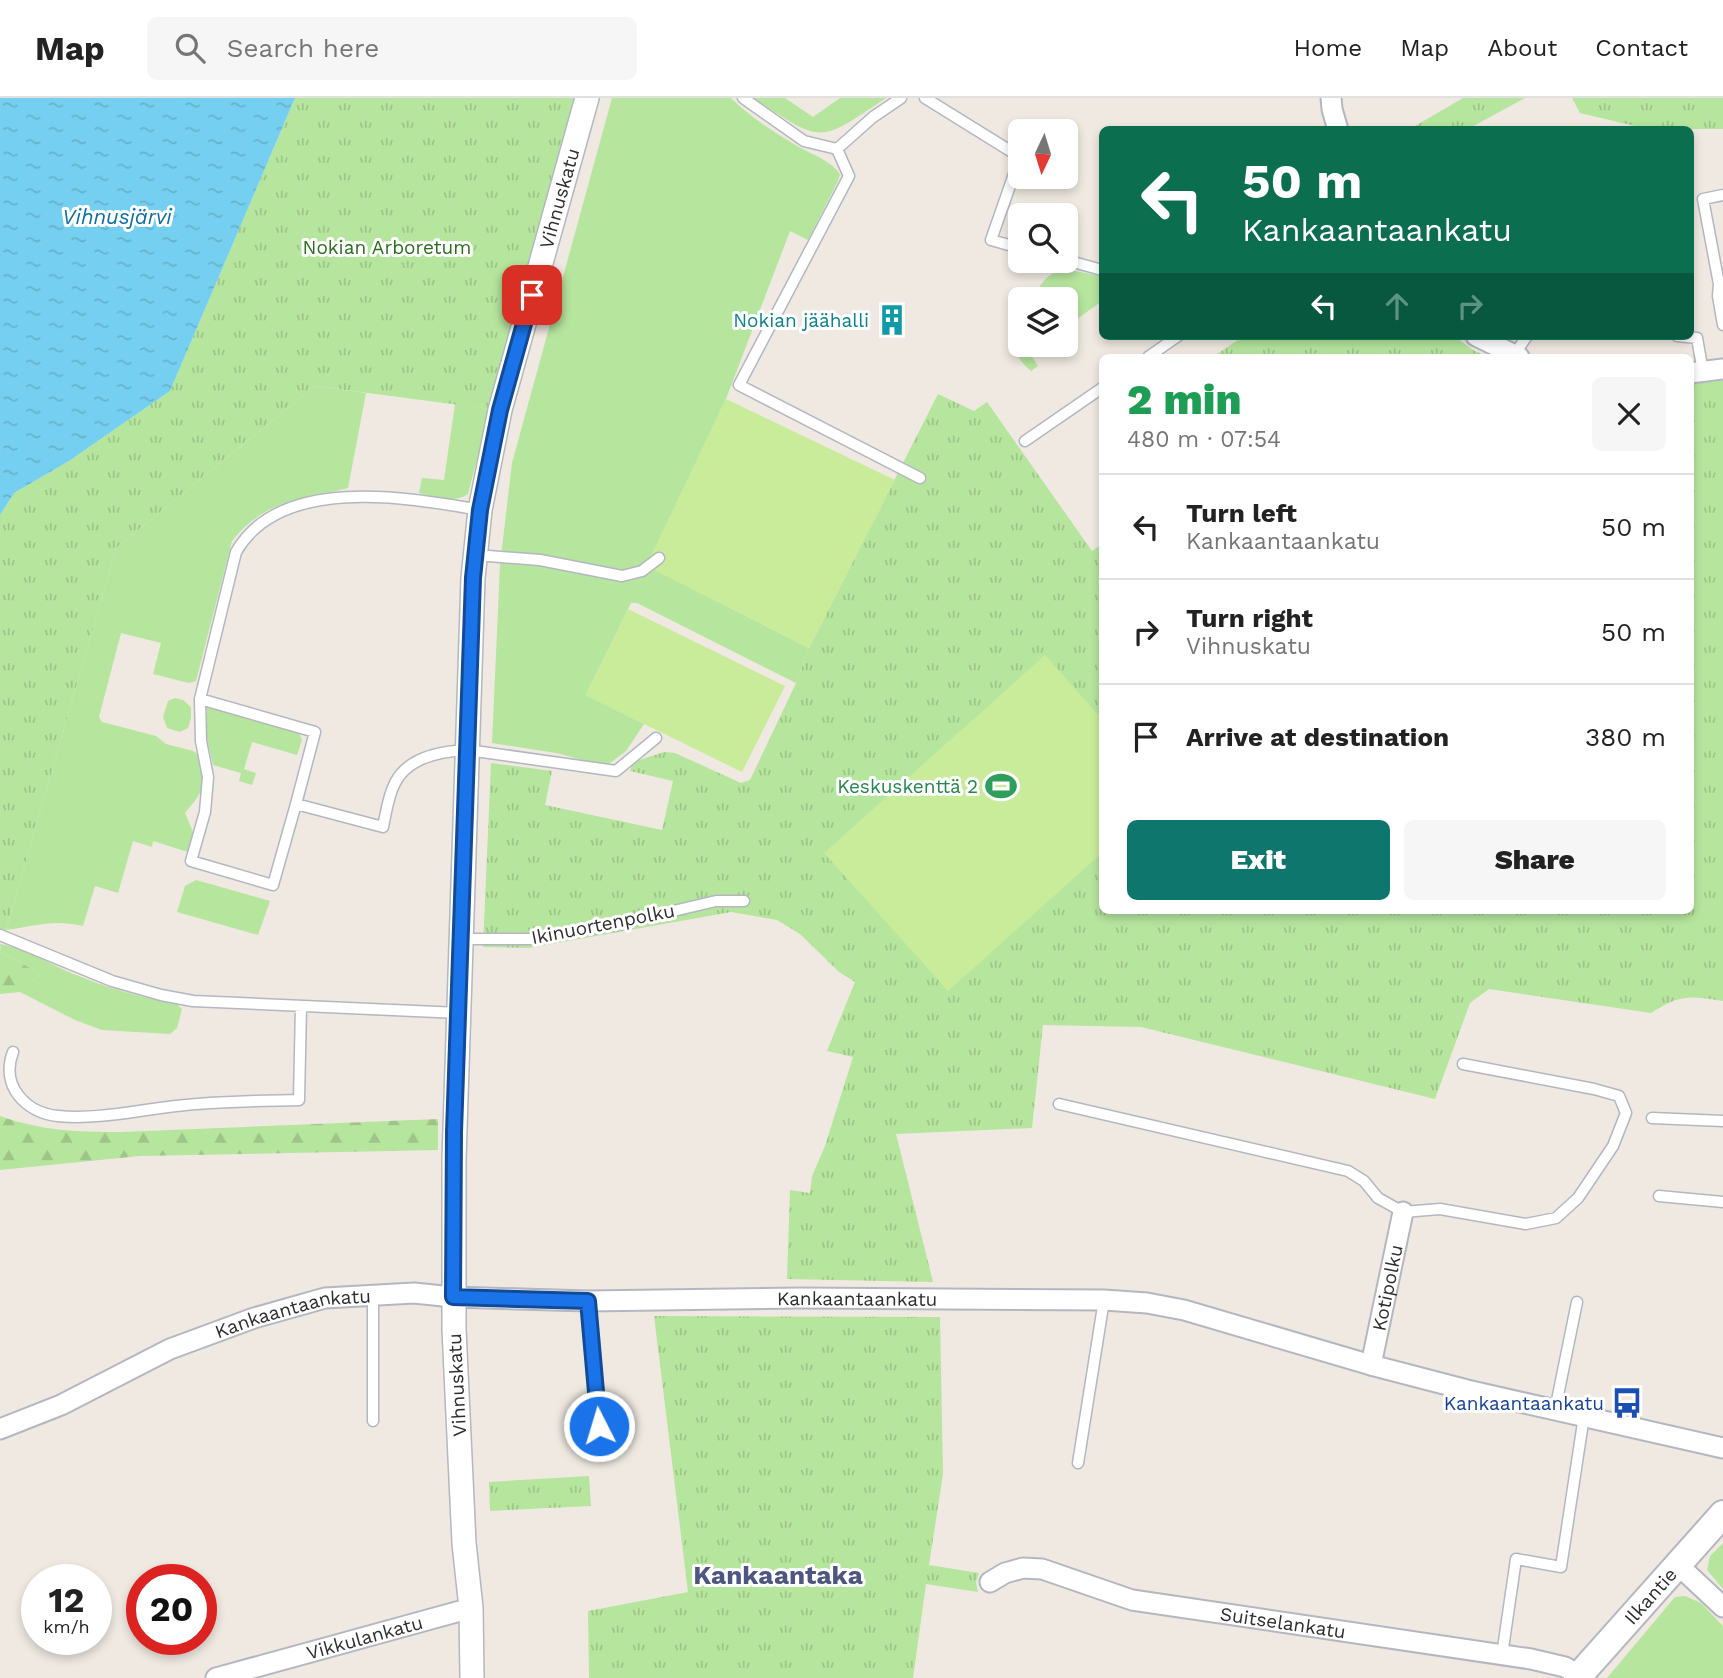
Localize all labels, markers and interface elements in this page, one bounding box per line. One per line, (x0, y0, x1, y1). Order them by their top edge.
search box (147, 17, 637, 80)
text: Map (35, 29, 105, 68)
icon: search (171, 29, 209, 67)
text: Search here (227, 33, 379, 63)
text: Home (1294, 34, 1362, 62)
text: Map (1400, 34, 1449, 62)
text: About (1487, 34, 1557, 62)
text: Contact (1595, 34, 1688, 62)
north arrow (1008, 119, 1078, 189)
map controls (1008, 119, 1078, 357)
street label: Vihnuskatu (534, 145, 584, 251)
text: 50 m (1242, 152, 1362, 210)
icon: left (1127, 154, 1218, 245)
button: search (1008, 203, 1078, 273)
water label: Vihnusjärvi (62, 204, 172, 229)
text: Kankaantaankatu (1242, 211, 1512, 249)
park label: Nokian Arboretum (303, 236, 471, 259)
pin (502, 265, 562, 325)
icon: arrive (513, 276, 551, 314)
button: layers (1008, 287, 1078, 357)
icon: left (1305, 287, 1343, 325)
icon: ahead (1378, 287, 1416, 325)
icon: right (1451, 287, 1489, 325)
building icon: Nokian jäähalli (875, 303, 909, 337)
place label: Nokian jäähalli (733, 309, 869, 332)
text: 2 min (1127, 375, 1241, 424)
button: close (1592, 377, 1666, 451)
text: 480 m · 07:54 (1127, 426, 1281, 453)
text: Turn left (1186, 498, 1297, 528)
icon: left (1127, 508, 1165, 546)
text: 50 m (1601, 512, 1666, 542)
text: Kankaantaankatu (1186, 528, 1380, 555)
text: Turn right (1186, 603, 1313, 633)
icon: right (1127, 613, 1165, 651)
text: 50 m (1601, 617, 1666, 647)
text: Vihnuskatu (1186, 633, 1311, 660)
icon: arrive (1127, 718, 1165, 756)
text: Arrive at destination (1186, 722, 1449, 752)
text: 380 m (1585, 722, 1666, 752)
sports icon: Keskuskenttä 2 (984, 769, 1018, 803)
place label: Keskuskenttä 2 (837, 775, 978, 798)
button: Exit (1127, 820, 1390, 900)
button: Share (1404, 820, 1666, 900)
street label: Ikinuortenpolku (529, 899, 677, 949)
street label: Kotipolku (1367, 1242, 1407, 1333)
street label: Kankaantaankatu (212, 1284, 371, 1343)
street label: Kankaantaankatu (777, 1286, 937, 1310)
street label: Vihnuskatu (443, 1333, 471, 1437)
bus stop icon: Kankaantaankatu (1610, 1386, 1644, 1420)
position arrow (562, 1389, 636, 1463)
place label: Kankaantaankatu (1444, 1392, 1604, 1415)
district label: Kankaantaka (693, 1560, 863, 1590)
street label: Ilkantie (1619, 1563, 1681, 1629)
speed limit sign: 20 (126, 1564, 217, 1655)
text: 12 (49, 1579, 84, 1621)
street label: Suitselankatu (1219, 1602, 1347, 1643)
street label: Vikkulankatu (304, 1610, 425, 1664)
text: km/h (43, 1616, 90, 1637)

